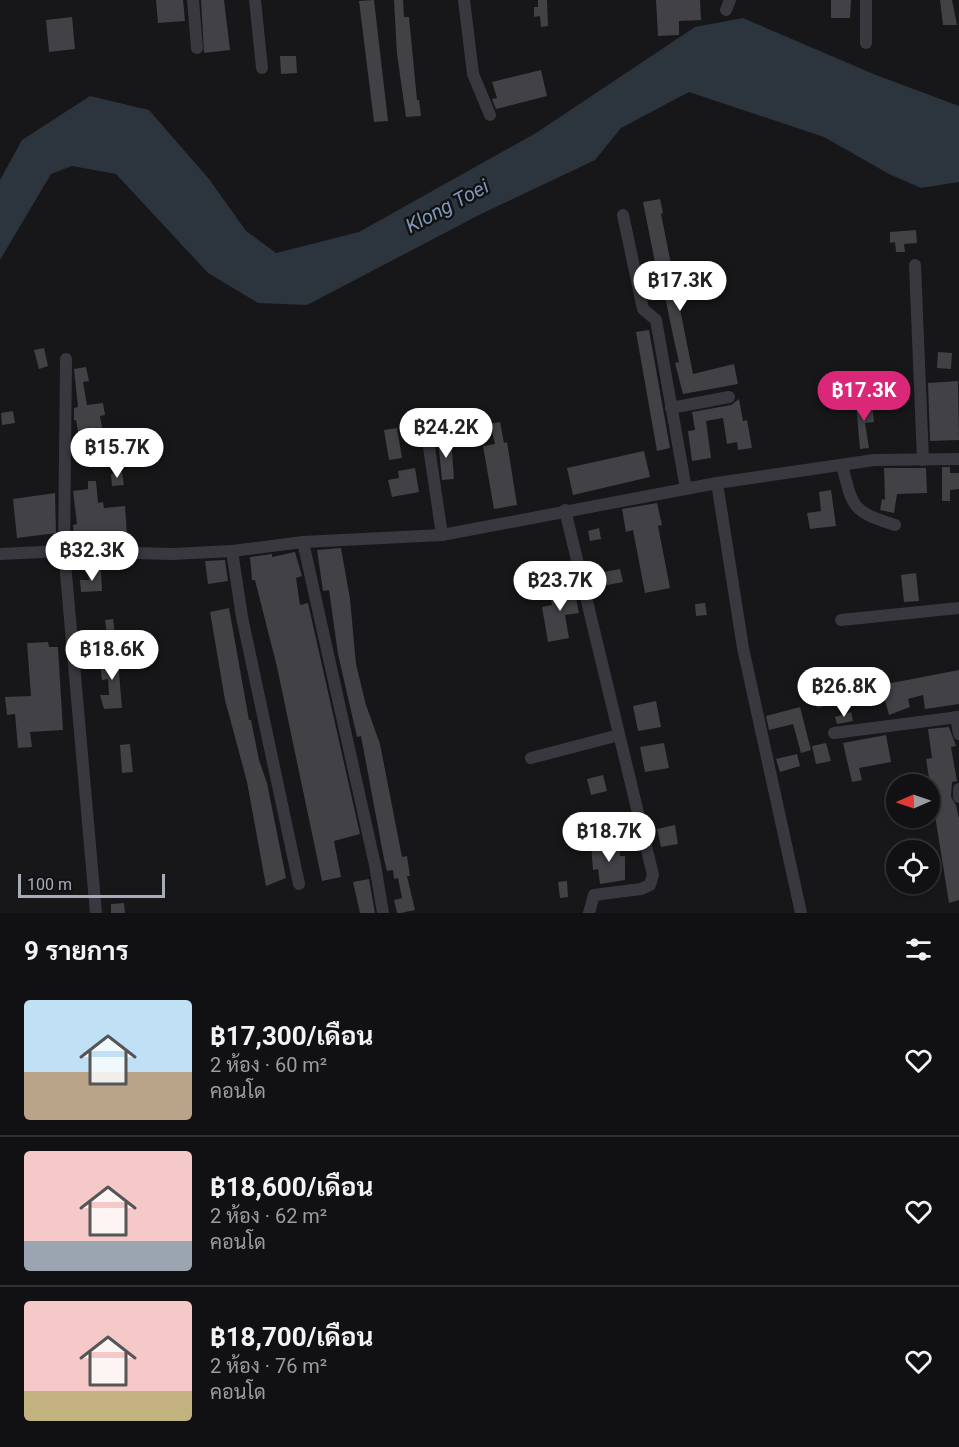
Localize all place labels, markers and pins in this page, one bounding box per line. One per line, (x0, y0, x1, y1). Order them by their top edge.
pin: ฿17.3K (631, 261, 729, 312)
pin: ฿17.3K (815, 371, 913, 422)
pin: ฿24.2K (397, 408, 495, 459)
pin: ฿15.7K (68, 428, 166, 479)
pin: ฿32.3K (43, 531, 141, 582)
pin: ฿23.7K (511, 561, 609, 612)
pin: ฿18.6K (63, 630, 161, 681)
pin: ฿26.8K (795, 667, 893, 718)
pin: ฿18.7K (560, 812, 658, 863)

